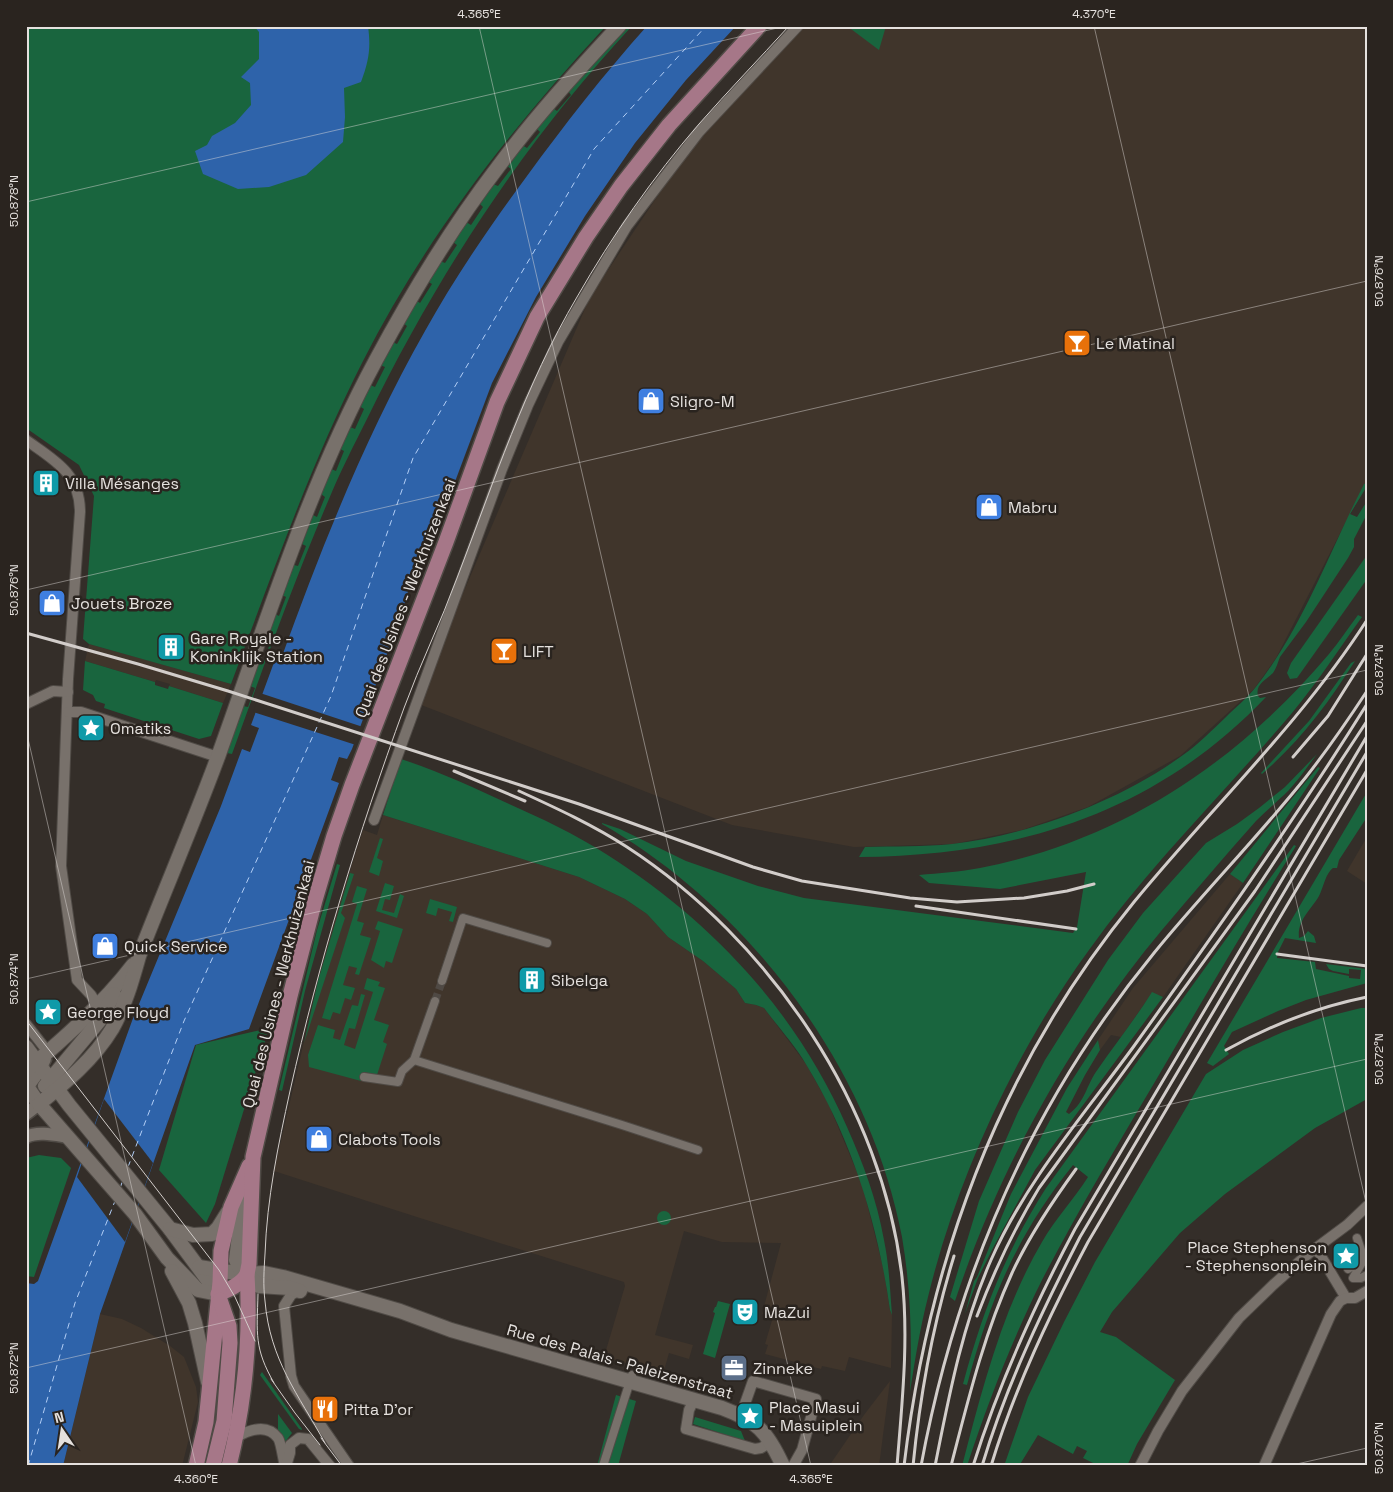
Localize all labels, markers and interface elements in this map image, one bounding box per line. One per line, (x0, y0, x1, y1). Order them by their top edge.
text: 4.365°E (457, 6, 501, 22)
text: 4.370°E (1072, 6, 1116, 22)
text: 50.878°N (6, 175, 22, 227)
text: 50.876°N (1371, 255, 1387, 307)
bar icon: Le Matinal (1062, 328, 1092, 358)
place label: Le Matinal (1096, 333, 1175, 354)
shop icon: Sligro-M (636, 386, 666, 416)
place label: Sligro-M (670, 391, 735, 412)
building icon: Villa Mésanges (31, 468, 61, 498)
place label: Villa Mésanges (65, 473, 179, 494)
street label: Quai des Usines - Werkhuizenkaai (350, 476, 461, 721)
shop icon: Mabru (974, 492, 1004, 522)
place label: Mabru (1008, 497, 1057, 518)
text: 50.876°N (6, 564, 22, 616)
shop icon: Jouets Broze (37, 588, 67, 618)
place label: Jouets Broze (71, 593, 172, 614)
place label: Gare Royale - Koninklijk Station (190, 628, 323, 667)
building icon: Gare Royale - Koninklijk Station (156, 632, 186, 662)
bar icon: LIFT (489, 636, 519, 666)
place label: LIFT (523, 641, 554, 662)
text: 50.874°N (1371, 644, 1387, 696)
place icon: Omatiks (76, 713, 106, 743)
place label: Omatiks (110, 718, 171, 739)
street label: Quai des Usines - Werkhuizenkaai (238, 858, 319, 1110)
shop icon: Quick Service (90, 931, 120, 961)
place label: Quick Service (124, 936, 228, 957)
text: 50.874°N (6, 953, 22, 1005)
building icon: Sibelga (517, 965, 547, 995)
place label: Sibelga (551, 970, 608, 991)
place icon: George Floyd (33, 997, 63, 1027)
place label: George Floyd (67, 1002, 169, 1023)
text: 50.872°N (1371, 1033, 1387, 1085)
shop icon: Clabots Tools (304, 1124, 334, 1154)
place label: Clabots Tools (338, 1129, 441, 1150)
place label: Place Stephenson - Stephensonplein (1185, 1237, 1327, 1276)
place icon: Place Stephenson - Stephensonplein (1331, 1241, 1361, 1271)
theatre icon: MaZui (730, 1297, 760, 1327)
place label: MaZui (764, 1302, 810, 1323)
street label: Rue des Palais - Paleizenstraat (504, 1319, 735, 1404)
text: 50.872°N (6, 1342, 22, 1394)
office icon: Zinneke (719, 1353, 749, 1383)
place label: Zinneke (753, 1358, 813, 1379)
restaurant icon: Pitta D’or (310, 1394, 340, 1424)
place label: Place Masui - Masuiplein (769, 1397, 862, 1436)
place label: Pitta D’or (344, 1399, 413, 1420)
place icon: Place Masui - Masuiplein (735, 1401, 765, 1431)
north arrow (38, 1404, 88, 1454)
text: N (52, 1408, 66, 1427)
text: 50.870°N (1371, 1422, 1387, 1474)
text: 4.360°E (174, 1471, 218, 1487)
text: 4.365°E (789, 1471, 833, 1487)

